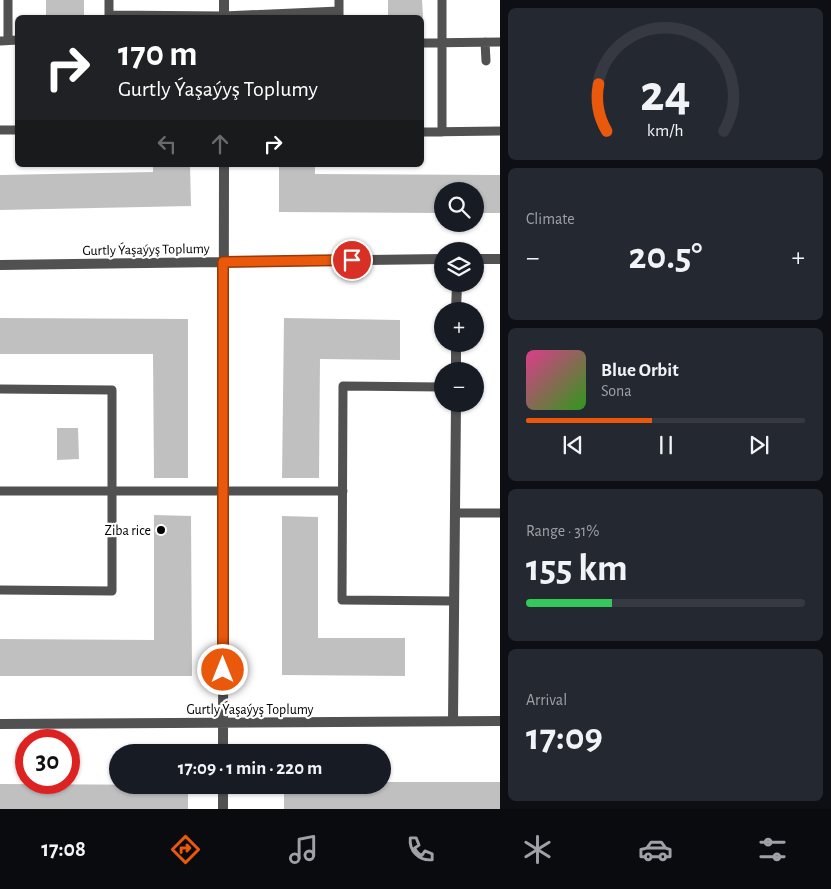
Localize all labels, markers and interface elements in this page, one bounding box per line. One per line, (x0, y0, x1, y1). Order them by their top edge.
icon: right (35, 35, 100, 100)
text: 170 m (118, 37, 198, 72)
text: 24 (640, 68, 691, 120)
text: Gurtly Ýaşaýyş Toplumy (118, 78, 318, 100)
text: km/h (647, 122, 684, 140)
icon: left (153, 130, 181, 158)
icon: ahead (206, 130, 234, 158)
icon: right (259, 130, 287, 158)
map controls (434, 182, 484, 412)
button: search (434, 182, 484, 232)
text: Climate (526, 211, 575, 227)
text: 20.5° (629, 238, 702, 276)
street label: Gurtly Ýaşaýyş Toplumy (82, 239, 210, 258)
pin (331, 239, 373, 281)
button: layers (434, 242, 484, 292)
text: − (526, 244, 539, 272)
text: + (792, 244, 805, 272)
icon: arrive (338, 246, 366, 274)
button: + (434, 302, 484, 352)
text: Blue Orbit (601, 361, 679, 380)
button: − (434, 362, 484, 412)
text: Sona (601, 383, 632, 399)
icon: previous (559, 431, 587, 459)
icon: pause (652, 431, 680, 459)
icon: next (745, 431, 773, 459)
text: Range · 31% (526, 523, 599, 539)
place label: Ziba rice (104, 524, 151, 538)
marker: Ziba rice (155, 524, 167, 536)
text: 155 km (526, 550, 628, 588)
position arrow (196, 643, 248, 695)
text: Arrival (526, 692, 567, 708)
street label: Gurtly Ýaşaýyş Toplumy (186, 700, 314, 717)
text: 17:09 (526, 719, 603, 757)
speed limit sign: 30 (15, 729, 80, 794)
text: 17:09 · 1 min · 220 m (178, 759, 322, 778)
icon: directions (168, 832, 203, 867)
icon: music (286, 832, 321, 867)
icon: phone (403, 832, 438, 867)
icon: climate (520, 832, 555, 867)
icon: car (638, 832, 673, 867)
icon: filters (755, 832, 790, 867)
text: 17:08 (41, 838, 86, 860)

